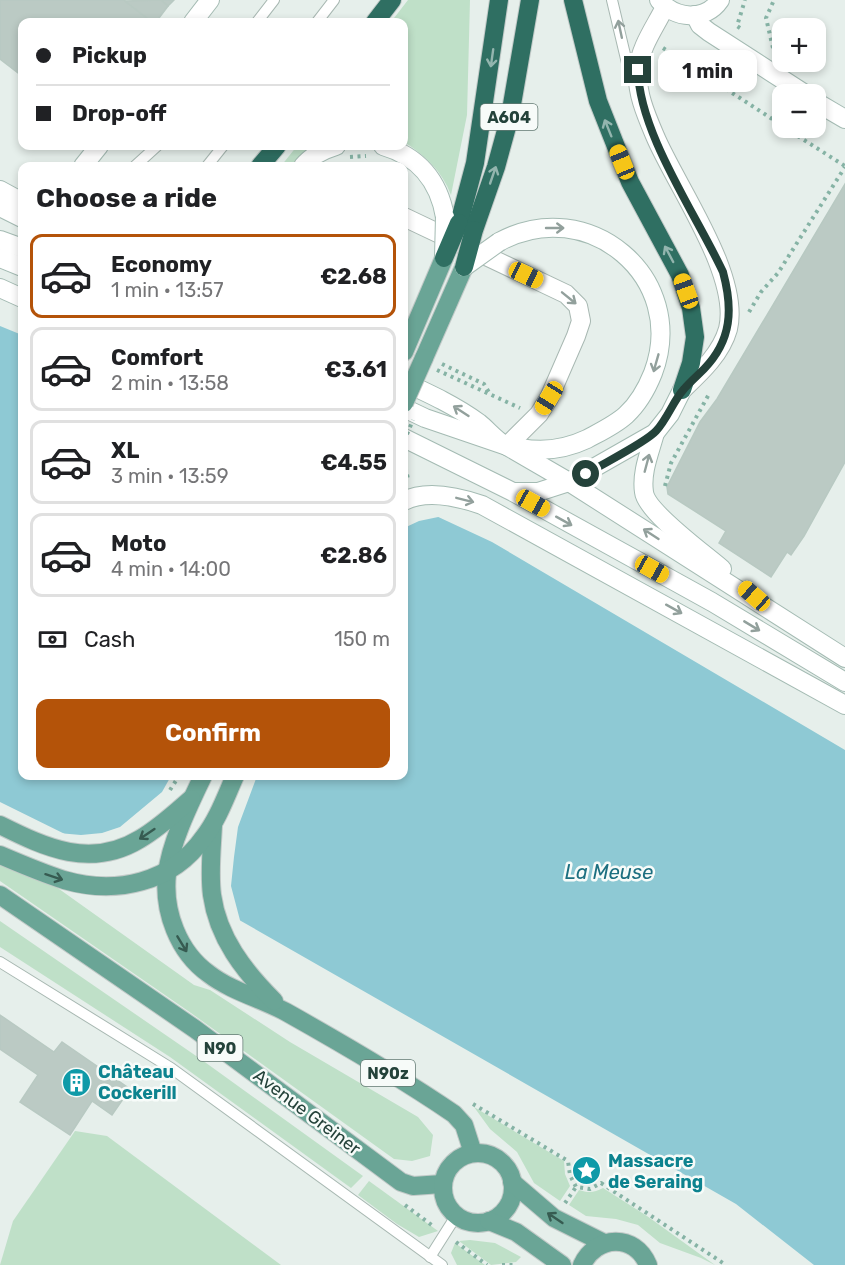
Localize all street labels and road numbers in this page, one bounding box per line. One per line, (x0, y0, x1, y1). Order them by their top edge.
road number: A604 (480, 104, 538, 130)
road number: N90 (198, 1035, 242, 1061)
road number: N90z (361, 1060, 415, 1086)
street label: Avenue Greiner (249, 1065, 365, 1160)

